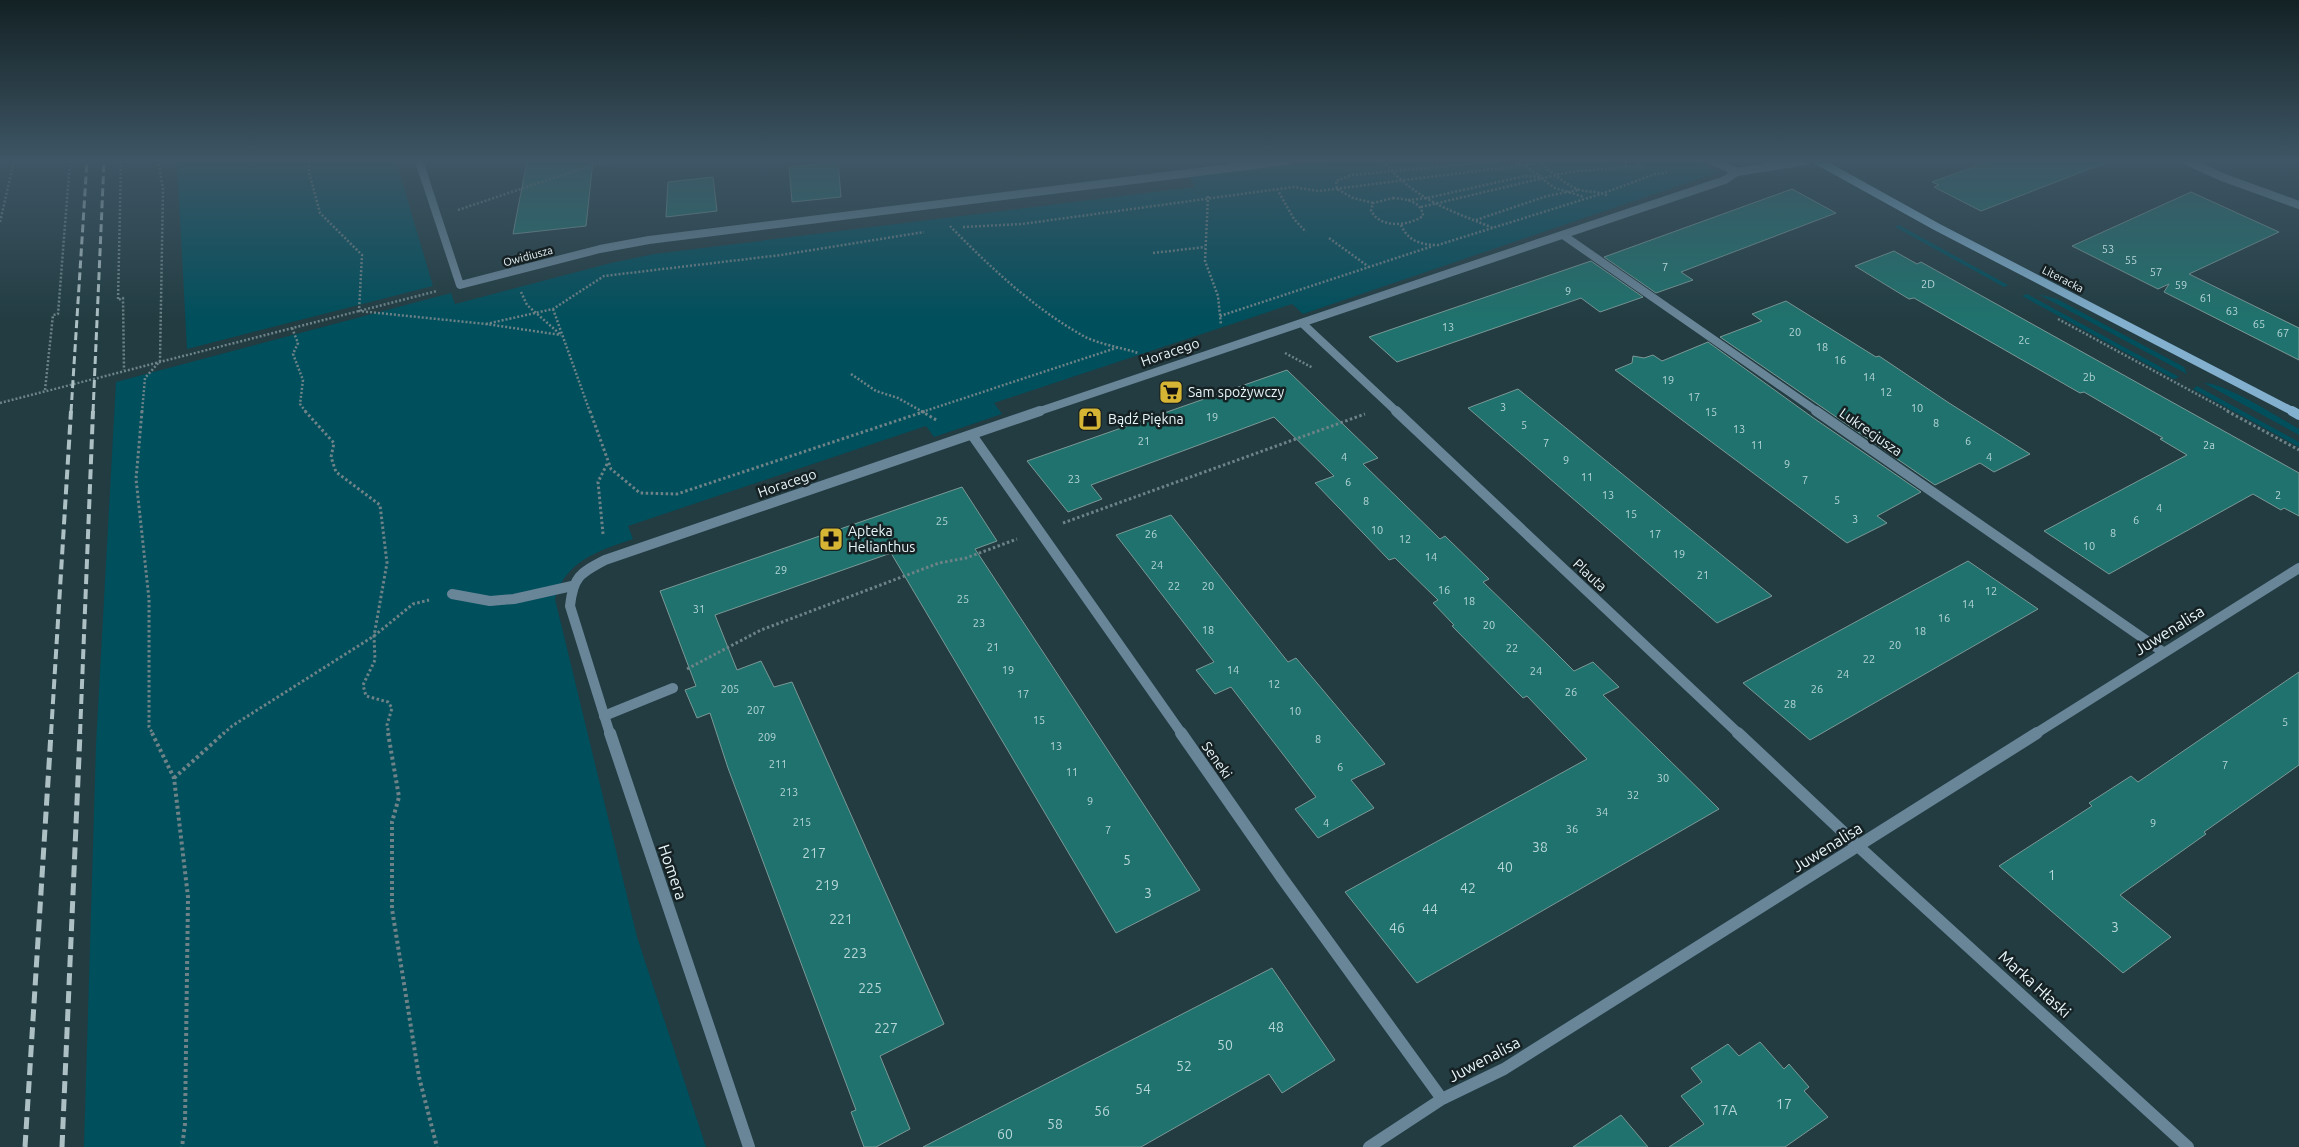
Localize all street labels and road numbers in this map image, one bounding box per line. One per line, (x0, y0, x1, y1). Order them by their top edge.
street label: Owidiusza (502, 244, 554, 268)
street label: Literacka (2040, 263, 2086, 295)
street label: Horacego (1139, 335, 1201, 369)
street label: Lukrecjusza (1837, 405, 1905, 459)
street label: Horacego (756, 466, 818, 500)
street label: Plauta (1570, 556, 1610, 594)
street label: Juwenalisa (2131, 601, 2207, 659)
street label: Seneki (1199, 739, 1235, 781)
street label: Juwenalisa (1789, 818, 1865, 876)
street label: Homera (655, 842, 691, 902)
street label: Marka Hłaski (1995, 947, 2075, 1021)
street label: Juwenalisa (1445, 1033, 1523, 1085)

